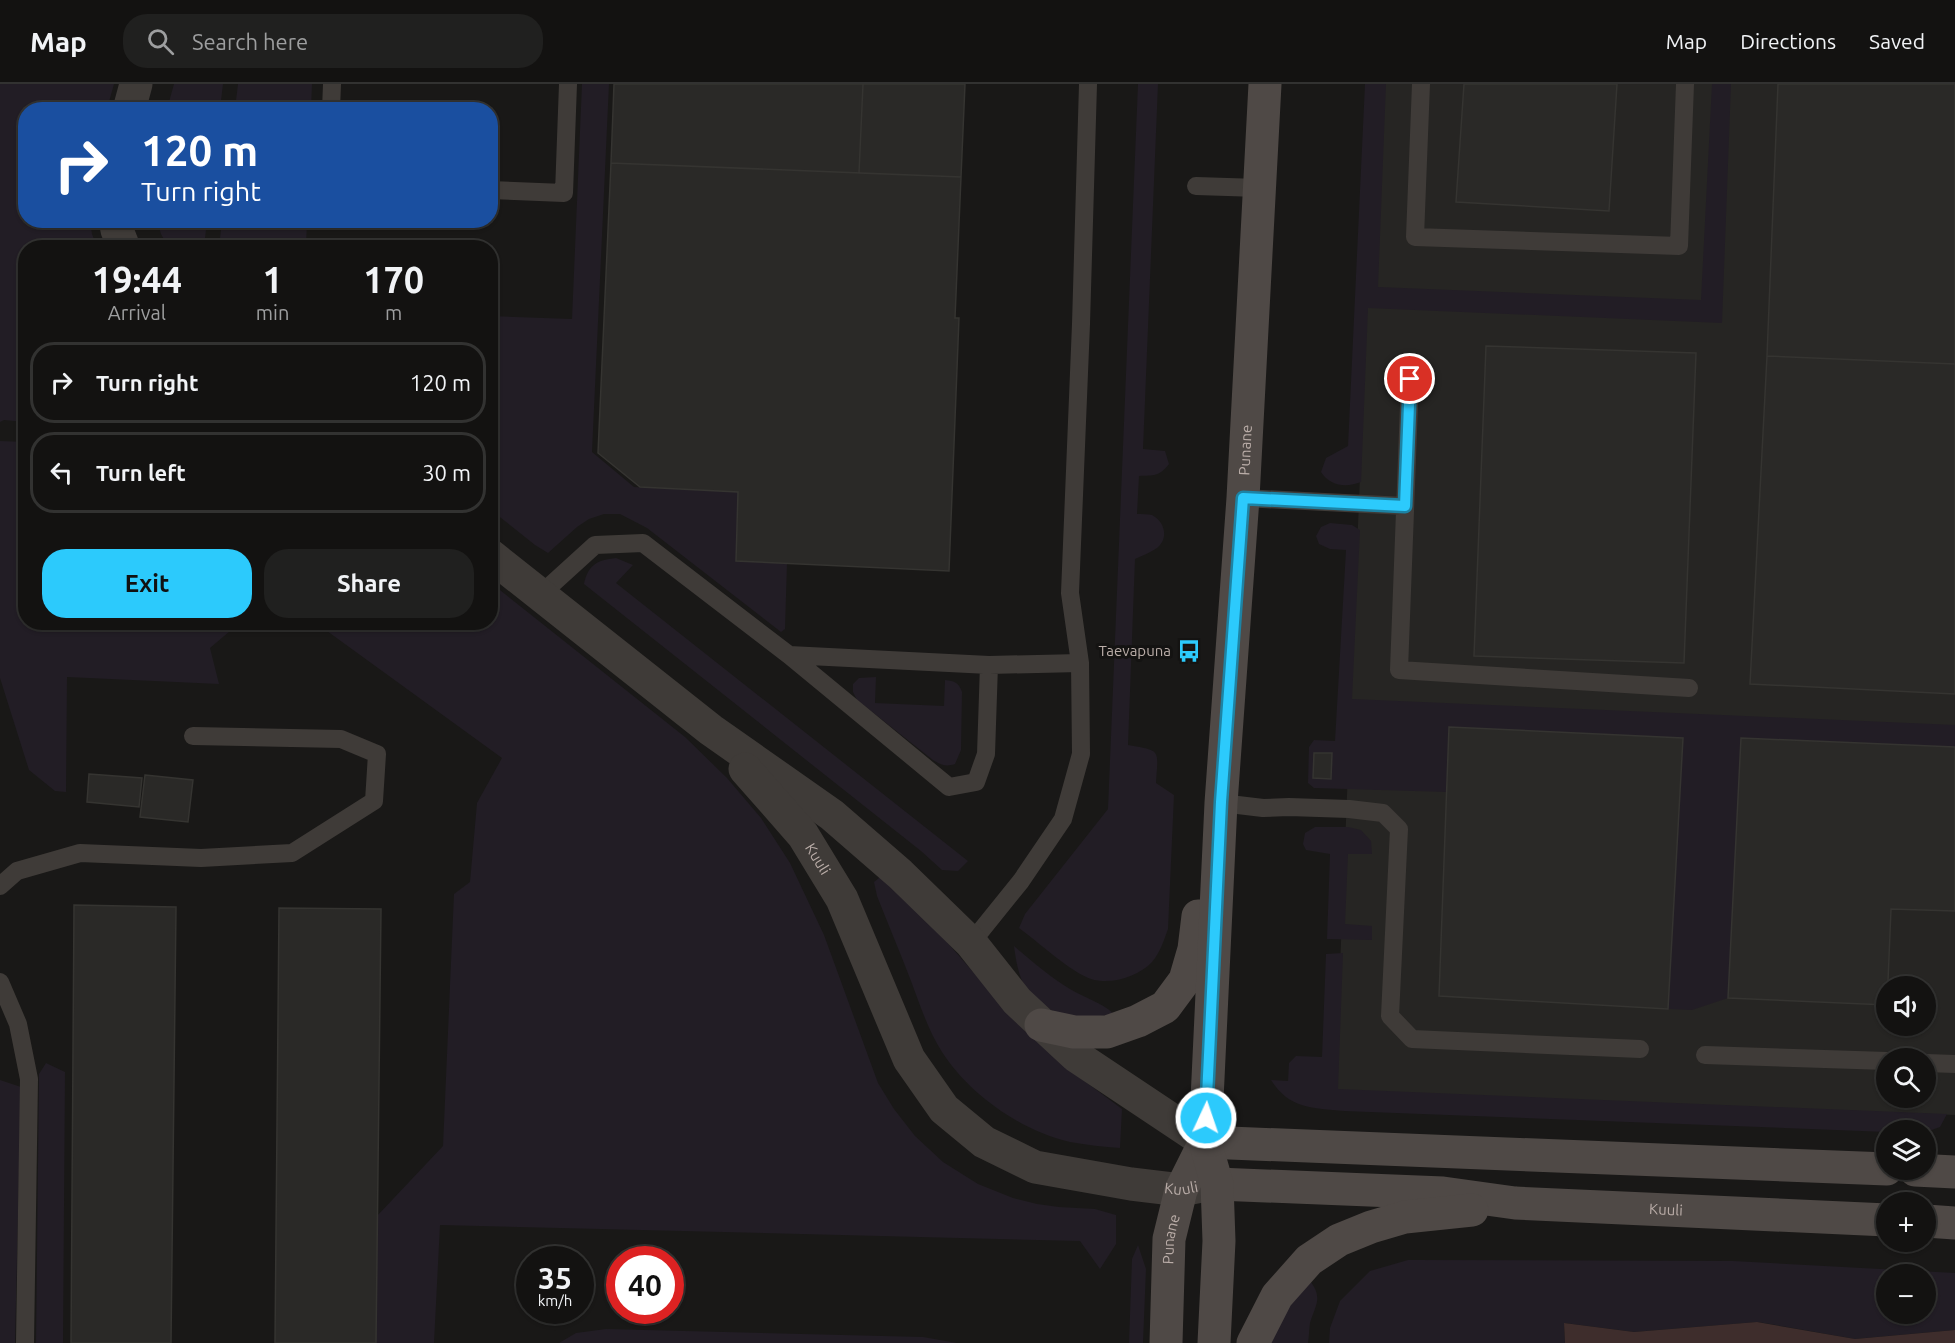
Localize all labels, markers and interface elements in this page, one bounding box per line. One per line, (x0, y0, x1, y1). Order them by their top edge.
search box (123, 14, 543, 68)
icon: search (144, 25, 177, 58)
text: Map (30, 26, 87, 57)
text: Search here (192, 29, 308, 54)
text: Map (1666, 29, 1707, 53)
text: Directions (1740, 29, 1836, 53)
text: Saved (1869, 29, 1925, 53)
icon: right (42, 126, 120, 204)
text: 120 m (141, 127, 258, 174)
text: Turn right (141, 176, 261, 206)
text: 19:44 (92, 259, 182, 300)
text: 1 (262, 259, 283, 300)
text: 170 (363, 259, 424, 300)
text: Arrival (108, 301, 166, 324)
text: min (256, 301, 289, 324)
text: m (385, 301, 402, 324)
pin (1384, 353, 1435, 404)
icon: arrive (1393, 362, 1426, 395)
icon: right (45, 366, 78, 399)
text: Turn right (96, 370, 198, 395)
text: 120 m (410, 370, 471, 395)
street label: Punane (1235, 424, 1255, 476)
icon: left (45, 456, 78, 489)
text: Turn left (96, 460, 186, 485)
text: 30 m (422, 460, 471, 485)
button: Exit (42, 549, 252, 618)
button: Share (264, 549, 474, 618)
bus stop icon: Taevapuna (1176, 638, 1202, 664)
place label: Taevapuna (1099, 642, 1171, 659)
street label: Kuuli (802, 840, 834, 878)
map controls (1876, 976, 1936, 1324)
button: sound (1876, 976, 1936, 1036)
button: search (1876, 1048, 1936, 1108)
position arrow (1174, 1086, 1238, 1150)
button: layers (1876, 1120, 1936, 1180)
street label: Kuuli (1163, 1178, 1199, 1198)
button: + (1876, 1192, 1936, 1252)
street label: Kuuli (1649, 1200, 1683, 1219)
street label: Punane (1159, 1212, 1183, 1265)
speed limit sign: 40 (606, 1246, 684, 1324)
text: 35 (538, 1261, 572, 1295)
button: − (1876, 1264, 1936, 1324)
text: km/h (538, 1292, 572, 1309)

